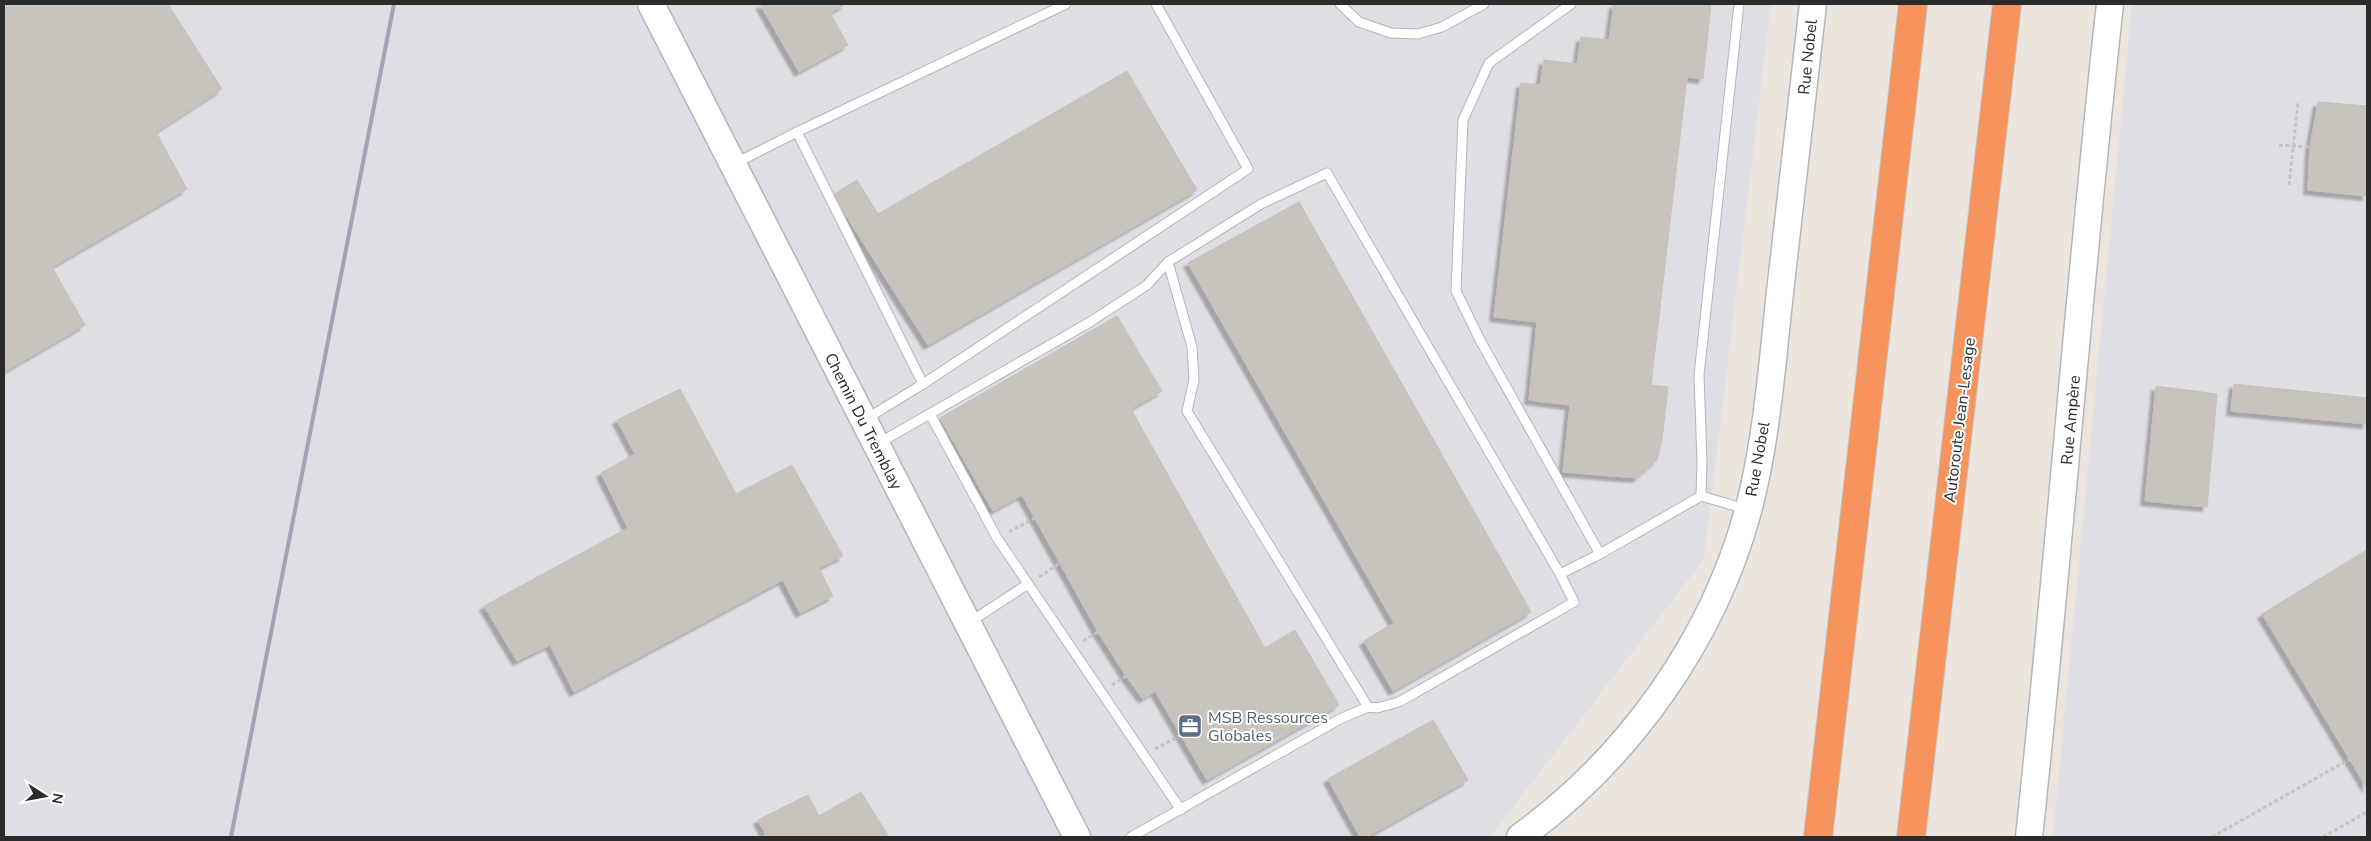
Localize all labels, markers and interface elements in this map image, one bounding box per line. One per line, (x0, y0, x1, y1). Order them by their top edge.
street label: Rue Nobel (1793, 18, 1823, 96)
street label: Autoroute Jean-Lesage (1939, 336, 1981, 504)
street label: Chemin Du Tremblay (819, 349, 908, 494)
street label: Rue Ampère (2056, 374, 2086, 466)
street label: Rue Nobel (1741, 420, 1775, 498)
place label: MSB Ressources Globales (1208, 707, 1328, 747)
office icon: MSB Ressources Globales (1177, 713, 1203, 739)
north arrow (20, 771, 70, 821)
text: N (47, 791, 68, 805)

